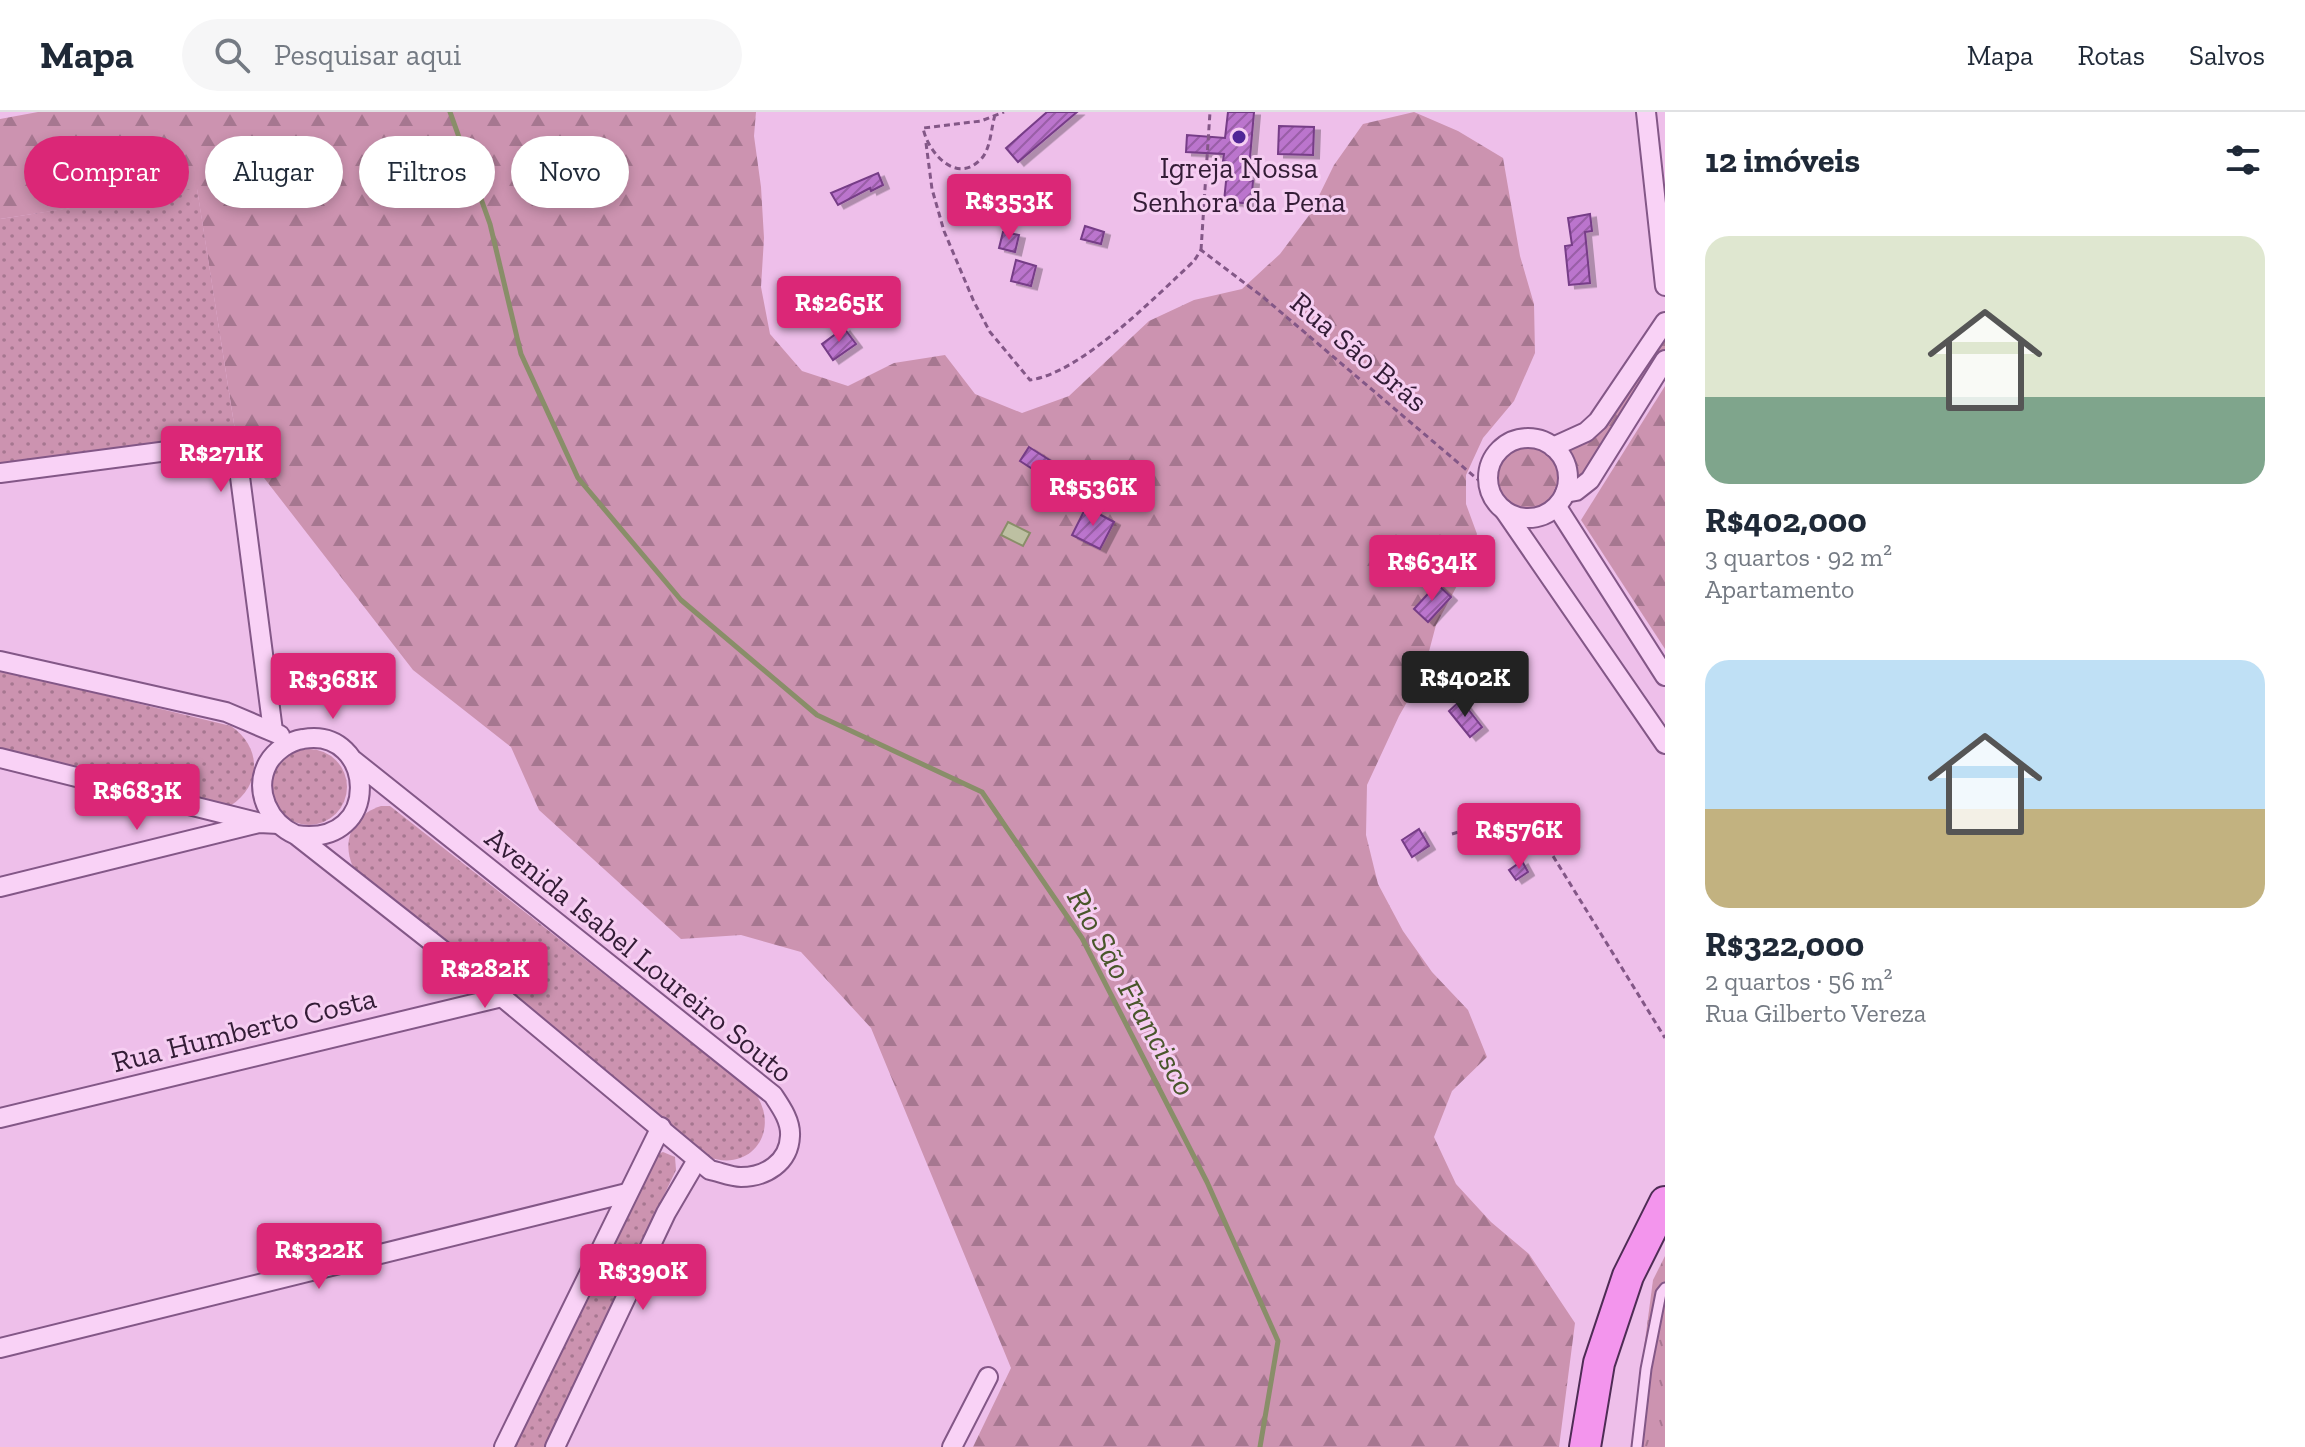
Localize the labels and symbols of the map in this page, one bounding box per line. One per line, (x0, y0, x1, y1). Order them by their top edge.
marker: Igreja Nossa Senhora da Pena (1230, 128, 1248, 146)
place label: Igreja Nossa Senhora da Pena (1132, 150, 1346, 220)
pin: R$353K (944, 174, 1074, 242)
pin: R$265K (774, 276, 904, 344)
street label: Rua São Brás (1283, 284, 1435, 420)
pin: R$271K (156, 426, 286, 494)
pin: R$536K (1028, 460, 1158, 528)
pin: R$634K (1367, 535, 1497, 603)
pin: R$402K (1400, 651, 1530, 719)
pin: R$368K (268, 653, 398, 721)
pin: R$683K (72, 764, 202, 832)
pin: R$576K (1454, 803, 1584, 871)
street label: Avenida Isabel Loureiro Souto (478, 820, 800, 1090)
water label: Rio São Francisco (1059, 882, 1205, 1102)
pin: R$282K (420, 942, 550, 1010)
street label: Rua Humberto Costa (108, 980, 380, 1080)
pin: R$322K (254, 1223, 384, 1291)
pin: R$390K (578, 1244, 708, 1312)

